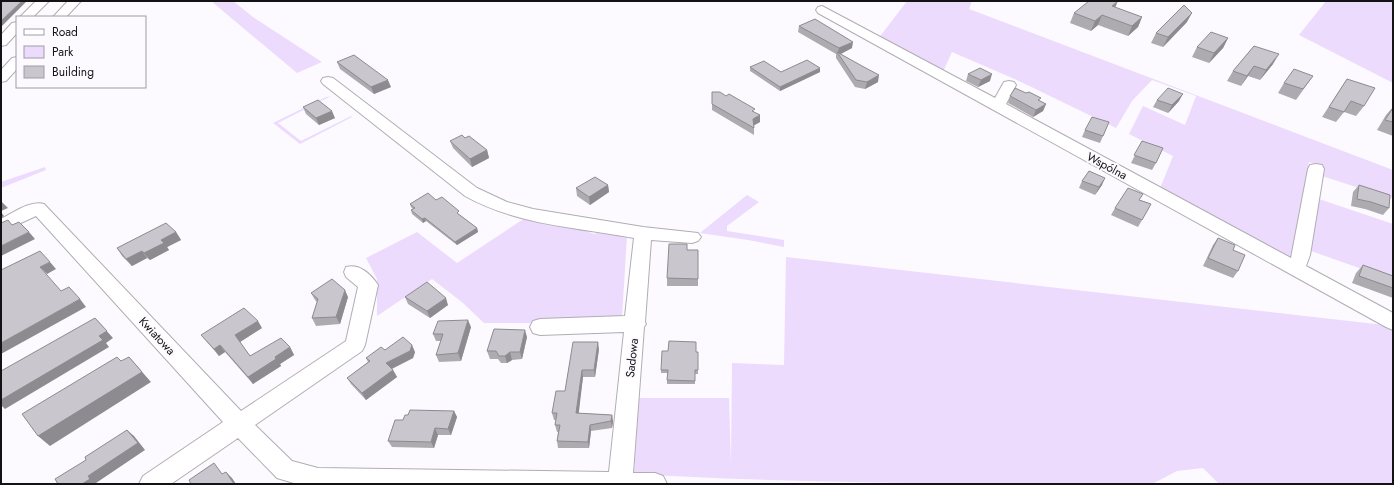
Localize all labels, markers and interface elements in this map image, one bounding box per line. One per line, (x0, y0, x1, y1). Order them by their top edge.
legend (16, 16, 146, 88)
text: Road (52, 23, 78, 41)
text: Park (52, 43, 74, 61)
text: Building (52, 63, 94, 81)
street label: Wspólna (1083, 148, 1131, 184)
street label: Kwiatowa (135, 313, 180, 359)
street label: Sadowa (621, 337, 643, 379)

